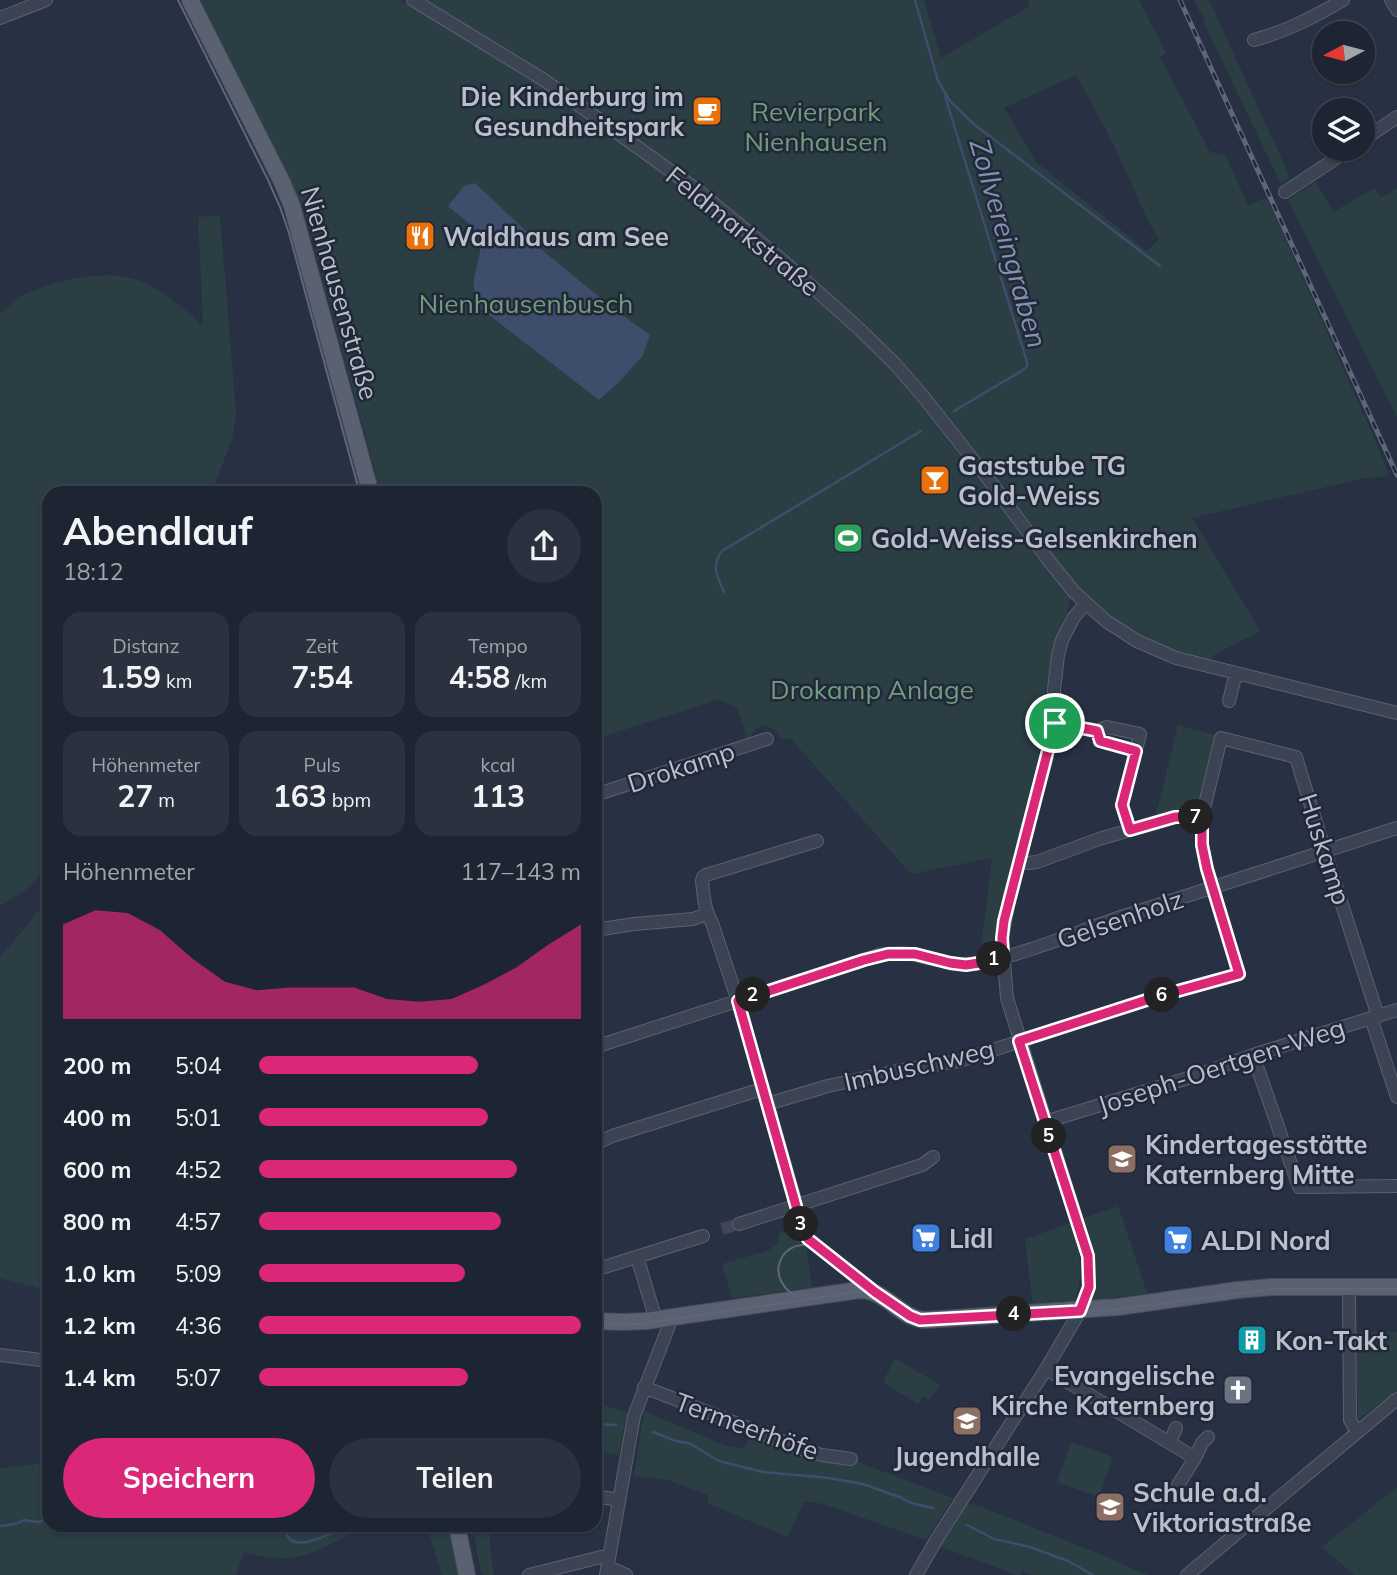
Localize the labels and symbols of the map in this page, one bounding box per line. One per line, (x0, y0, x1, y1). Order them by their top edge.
north arrow (1312, 21, 1376, 84)
place label: Die Kinderburg im Gesundheitspark (461, 80, 685, 143)
cafe icon: Die Kinderburg im Gesundheitspark (690, 94, 724, 128)
park label: Revierpark Nienhausen (744, 95, 888, 158)
water label: Zollvereingraben (962, 134, 1056, 352)
street label: Feldmarkstraße (659, 159, 827, 303)
street label: Nienhausenstraße (294, 182, 386, 404)
restaurant icon: Waldhaus am See (403, 219, 437, 253)
place label: Waldhaus am See (443, 220, 669, 253)
park label: Nienhausenbusch (419, 287, 633, 320)
place label: Gaststube TG Gold-Weiss (958, 449, 1126, 512)
bar icon: Gaststube TG Gold-Weiss (918, 463, 952, 497)
sports icon: Gold-Weiss-Gelsenkirchen (831, 521, 865, 555)
place label: Gold-Weiss-Gelsenkirchen (871, 522, 1198, 555)
park label: Drokamp Anlage (770, 673, 974, 706)
pin (1025, 693, 1085, 753)
street label: Drokamp (623, 734, 739, 800)
street label: Huskamp (1292, 789, 1358, 909)
pin: 7 (1178, 800, 1214, 834)
street label: Gelsenholz (1053, 882, 1187, 956)
pin: 1 (976, 942, 1012, 976)
pin: 2 (736, 978, 770, 1012)
pin: 6 (1144, 978, 1180, 1012)
street label: Joseph-Oertgen-Weg (1093, 1010, 1349, 1122)
street label: Imbuschweg (841, 1032, 997, 1098)
pin: 5 (1032, 1118, 1066, 1154)
place label: Kindertagesstätte Katernberg Mitte (1145, 1128, 1367, 1191)
school or university icon: Kindertagesstätte Katernberg Mitte (1105, 1142, 1139, 1176)
pin: 3 (784, 1206, 818, 1242)
supermarket icon: Lidl (909, 1221, 943, 1255)
place label: Lidl (949, 1222, 993, 1255)
supermarket icon: ALDI Nord (1161, 1223, 1195, 1257)
place label: ALDI Nord (1201, 1224, 1331, 1257)
pin: 4 (996, 1296, 1032, 1332)
building icon: Kon-Takt (1235, 1323, 1269, 1357)
place label: Kon-Takt (1275, 1324, 1387, 1357)
place label: Evangelische Kirche Katernberg (991, 1359, 1215, 1422)
church icon: Evangelische Kirche Katernberg (1221, 1373, 1255, 1407)
street label: Termeerhöfe (671, 1385, 823, 1467)
school or university icon: Jugendhalle (950, 1404, 984, 1438)
place label: Jugendhalle (894, 1440, 1040, 1473)
place label: Schule a.d. Viktoriastraße (1132, 1476, 1311, 1539)
school or university icon: Schule a.d. Viktoriastraße (1093, 1490, 1127, 1524)

